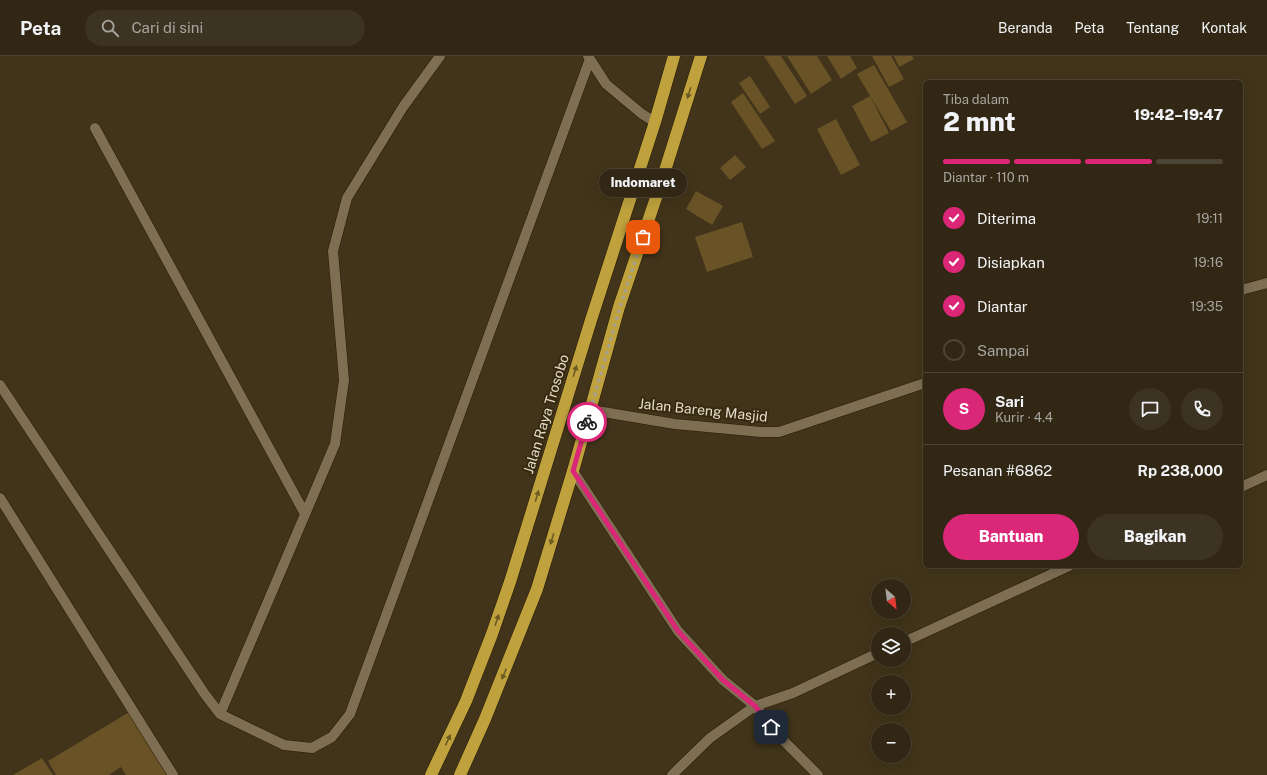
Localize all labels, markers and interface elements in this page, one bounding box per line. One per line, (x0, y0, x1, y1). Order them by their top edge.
search box (85, 10, 365, 46)
text: Peta (20, 17, 61, 39)
icon: search (99, 17, 121, 39)
text: Cari di sini (131, 19, 203, 36)
text: Beranda (998, 20, 1053, 36)
text: Peta (1075, 20, 1104, 36)
text: Tentang (1126, 20, 1179, 36)
text: Kontak (1201, 20, 1247, 36)
one-way arrow (686, 88, 692, 100)
text: Tiba dalam (943, 92, 1009, 107)
text: 2 mnt (943, 106, 1016, 137)
text: 19:42–19:47 (1133, 106, 1223, 123)
callout: Indomaret (599, 169, 687, 197)
text: Diantar · 110 m (943, 170, 1029, 185)
text: Indomaret (610, 175, 676, 190)
icon: check (943, 207, 965, 229)
text: Diterima (977, 210, 1036, 227)
text: 19:11 (1196, 211, 1223, 226)
pin (626, 220, 660, 254)
icon: bag (632, 226, 654, 248)
icon: check (943, 251, 965, 273)
text: Disiapkan (977, 254, 1045, 271)
text: 19:16 (1193, 255, 1223, 270)
icon: check (943, 295, 965, 317)
text: Diantar (977, 298, 1028, 315)
text: 19:35 (1190, 299, 1223, 314)
text: Sampai (977, 342, 1029, 359)
street label: Jalan Raya Trosobo (520, 352, 572, 476)
one-way arrow (572, 365, 578, 377)
button: chat (1129, 388, 1171, 430)
button: phone (1181, 388, 1223, 430)
text: Sari (995, 393, 1024, 410)
street label: Jalan Bareng Masjid (638, 395, 768, 425)
text: S (959, 400, 969, 417)
courier (567, 402, 607, 442)
text: Kurir · 4.4 (995, 410, 1053, 425)
icon: bike (576, 411, 598, 433)
text: Pesanan #6862 (943, 462, 1052, 479)
text: Rp 238,000 (1138, 462, 1223, 479)
one-way arrow (534, 489, 540, 501)
button: Bantuan (943, 514, 1079, 560)
button: Bagikan (1087, 514, 1223, 560)
one-way arrow (549, 533, 555, 545)
north arrow (871, 579, 911, 619)
map controls (871, 579, 911, 763)
one-way arrow (495, 613, 501, 625)
button: layers (871, 627, 911, 667)
one-way arrow (500, 669, 506, 681)
button: + (871, 675, 911, 715)
pin (754, 710, 788, 744)
icon: home (760, 716, 782, 738)
button: − (871, 723, 911, 763)
one-way arrow (445, 734, 451, 745)

